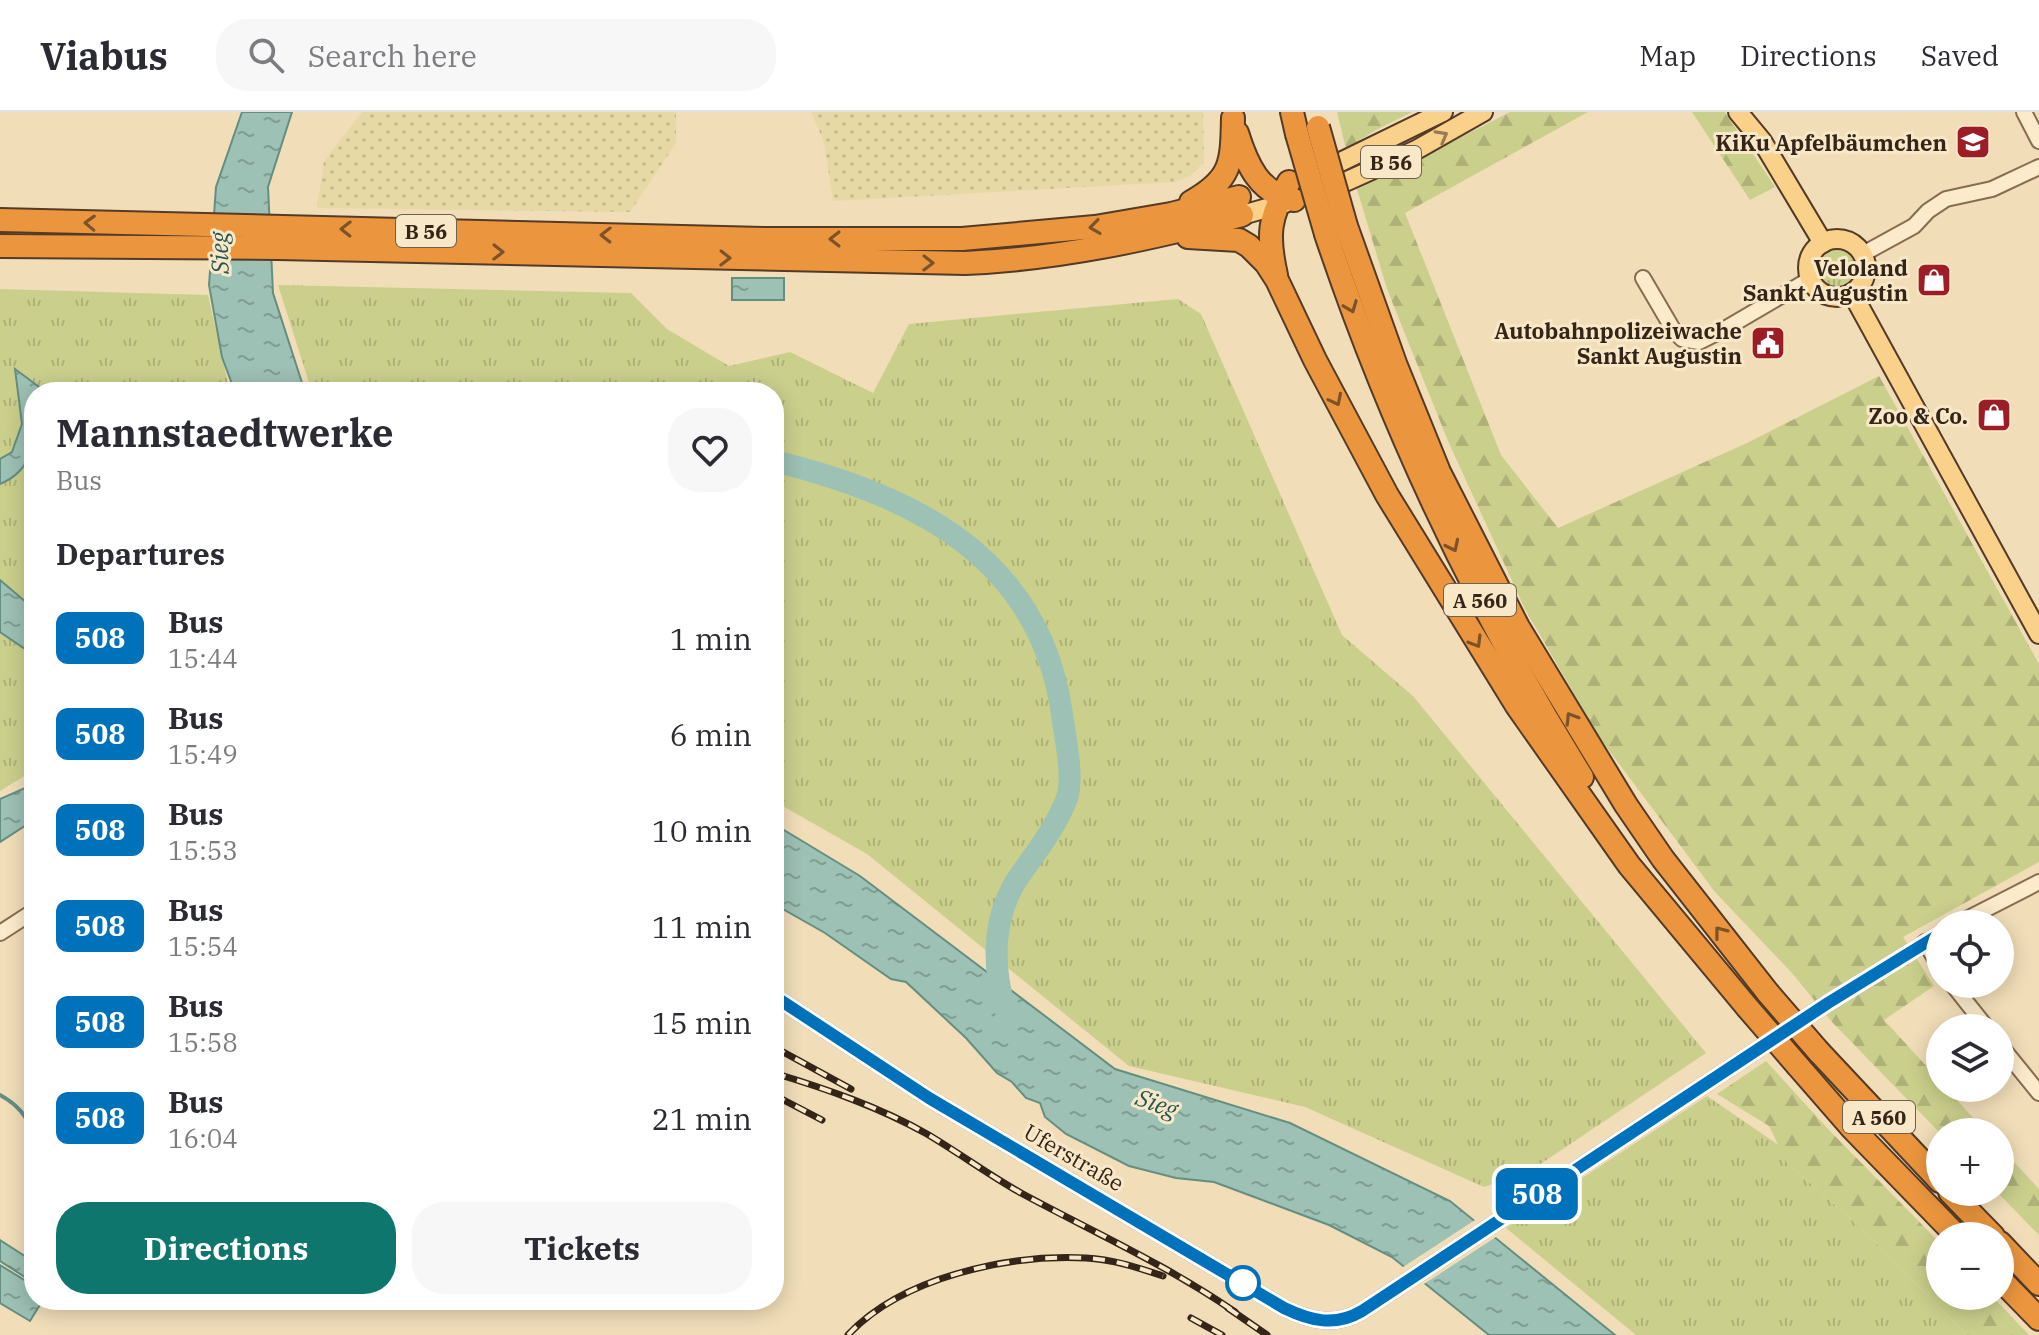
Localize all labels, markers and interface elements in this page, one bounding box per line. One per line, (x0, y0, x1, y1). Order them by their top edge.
search box (216, 19, 776, 91)
text: Viabus (40, 31, 168, 80)
icon: search (244, 33, 288, 77)
text: Search here (308, 36, 477, 75)
text: Map (1639, 37, 1696, 74)
text: Directions (1740, 37, 1877, 74)
text: Saved (1921, 37, 1999, 74)
school or university icon: KiKu Apfelbäumchen (1954, 123, 1992, 161)
place label: KiKu Apfelbäumchen (1715, 128, 1947, 157)
one-way arrow (1434, 130, 1449, 145)
road number: B 56 (1361, 146, 1421, 178)
one-way arrow (83, 214, 96, 231)
road number: B 56 (396, 215, 456, 247)
one-way arrow (1088, 218, 1102, 235)
one-way arrow (339, 221, 352, 238)
one-way arrow (599, 226, 612, 244)
one-way arrow (828, 230, 841, 248)
water label: Sieg (202, 231, 236, 276)
one-way arrow (492, 244, 505, 261)
one-way arrow (719, 249, 732, 267)
place label: Veloland Sankt Augustin (1743, 253, 1908, 307)
one-way arrow (922, 254, 935, 272)
shop icon: Veloland Sankt Augustin (1915, 261, 1953, 299)
one-way arrow (1341, 299, 1358, 313)
place label: Autobahnpolizeiwache Sankt Augustin (1494, 316, 1742, 370)
public building icon: Autobahnpolizeiwache Sankt Augustin (1749, 324, 1787, 362)
one-way arrow (1326, 391, 1342, 406)
shop icon: Zoo & Co. (1975, 396, 2013, 434)
place label: Zoo & Co. (1868, 401, 1968, 430)
text: Mannstaedtwerke (56, 408, 393, 457)
button: heart (668, 408, 752, 492)
text: Bus (56, 463, 102, 497)
text: Departures (56, 534, 225, 573)
one-way arrow (1443, 538, 1459, 553)
road number: A 560 (1444, 584, 1516, 616)
text: Bus (168, 602, 223, 641)
text: 508 (75, 619, 125, 656)
text: 1 min (670, 619, 752, 658)
one-way arrow (1466, 633, 1482, 648)
text: 15:44 (168, 641, 238, 675)
text: Bus (168, 698, 223, 737)
one-way arrow (1566, 713, 1581, 727)
text: 508 (75, 715, 125, 752)
text: 6 min (670, 715, 752, 754)
text: 15:49 (168, 737, 238, 771)
text: Bus (168, 794, 223, 833)
text: 508 (75, 811, 125, 848)
text: 10 min (652, 811, 752, 850)
text: 15:53 (168, 833, 238, 867)
text: Bus (168, 890, 223, 929)
text: 508 (75, 907, 125, 944)
text: 11 min (652, 907, 752, 946)
map controls (1926, 910, 2014, 1310)
button: locate (1926, 910, 2014, 998)
one-way arrow (1715, 926, 1729, 941)
text: 15:54 (168, 929, 238, 963)
text: Bus (168, 986, 223, 1025)
text: 508 (75, 1003, 125, 1040)
text: 15 min (652, 1003, 752, 1042)
button: layers (1926, 1014, 2014, 1102)
text: 15:58 (168, 1025, 238, 1059)
water label: Sieg (1131, 1080, 1183, 1126)
text: Bus (168, 1082, 223, 1121)
text: 508 (75, 1099, 125, 1136)
text: 21 min (652, 1099, 752, 1138)
road number: A 560 (1843, 1101, 1915, 1133)
street label: Uferstraße (1019, 1117, 1129, 1197)
button: + (1926, 1118, 2014, 1206)
text: 16:04 (168, 1121, 238, 1155)
line badge: 508 (1491, 1168, 1583, 1220)
text: 508 (1512, 1175, 1562, 1212)
button: Directions (56, 1202, 396, 1294)
button: Tickets (412, 1202, 752, 1294)
button: − (1926, 1222, 2014, 1310)
unlabelled marker (1226, 1266, 1260, 1300)

